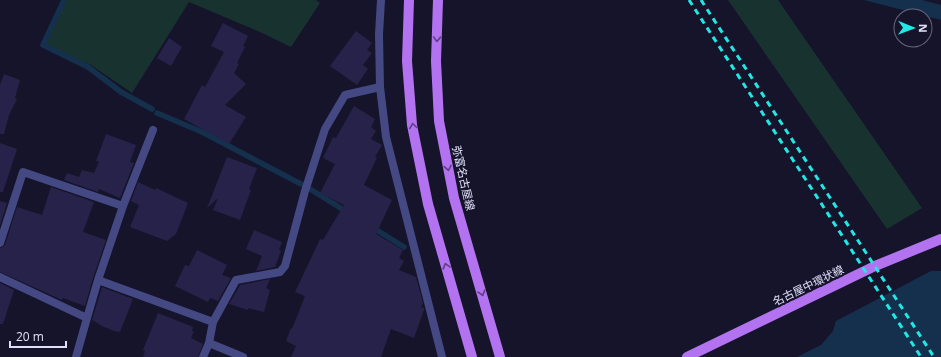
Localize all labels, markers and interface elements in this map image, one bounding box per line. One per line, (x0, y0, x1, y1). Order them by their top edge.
north arrow (893, 8, 933, 48)
text: N (916, 24, 931, 33)
one-way arrow (432, 36, 441, 42)
one-way arrow (409, 123, 418, 129)
street label: 弥富名古屋線 (449, 144, 479, 212)
one-way arrow (444, 165, 452, 171)
street label: 名古屋中環状線 (770, 261, 846, 309)
one-way arrow (442, 262, 451, 269)
one-way arrow (477, 290, 486, 297)
scale bar (10, 323, 66, 349)
text: 20 m (16, 328, 44, 345)

